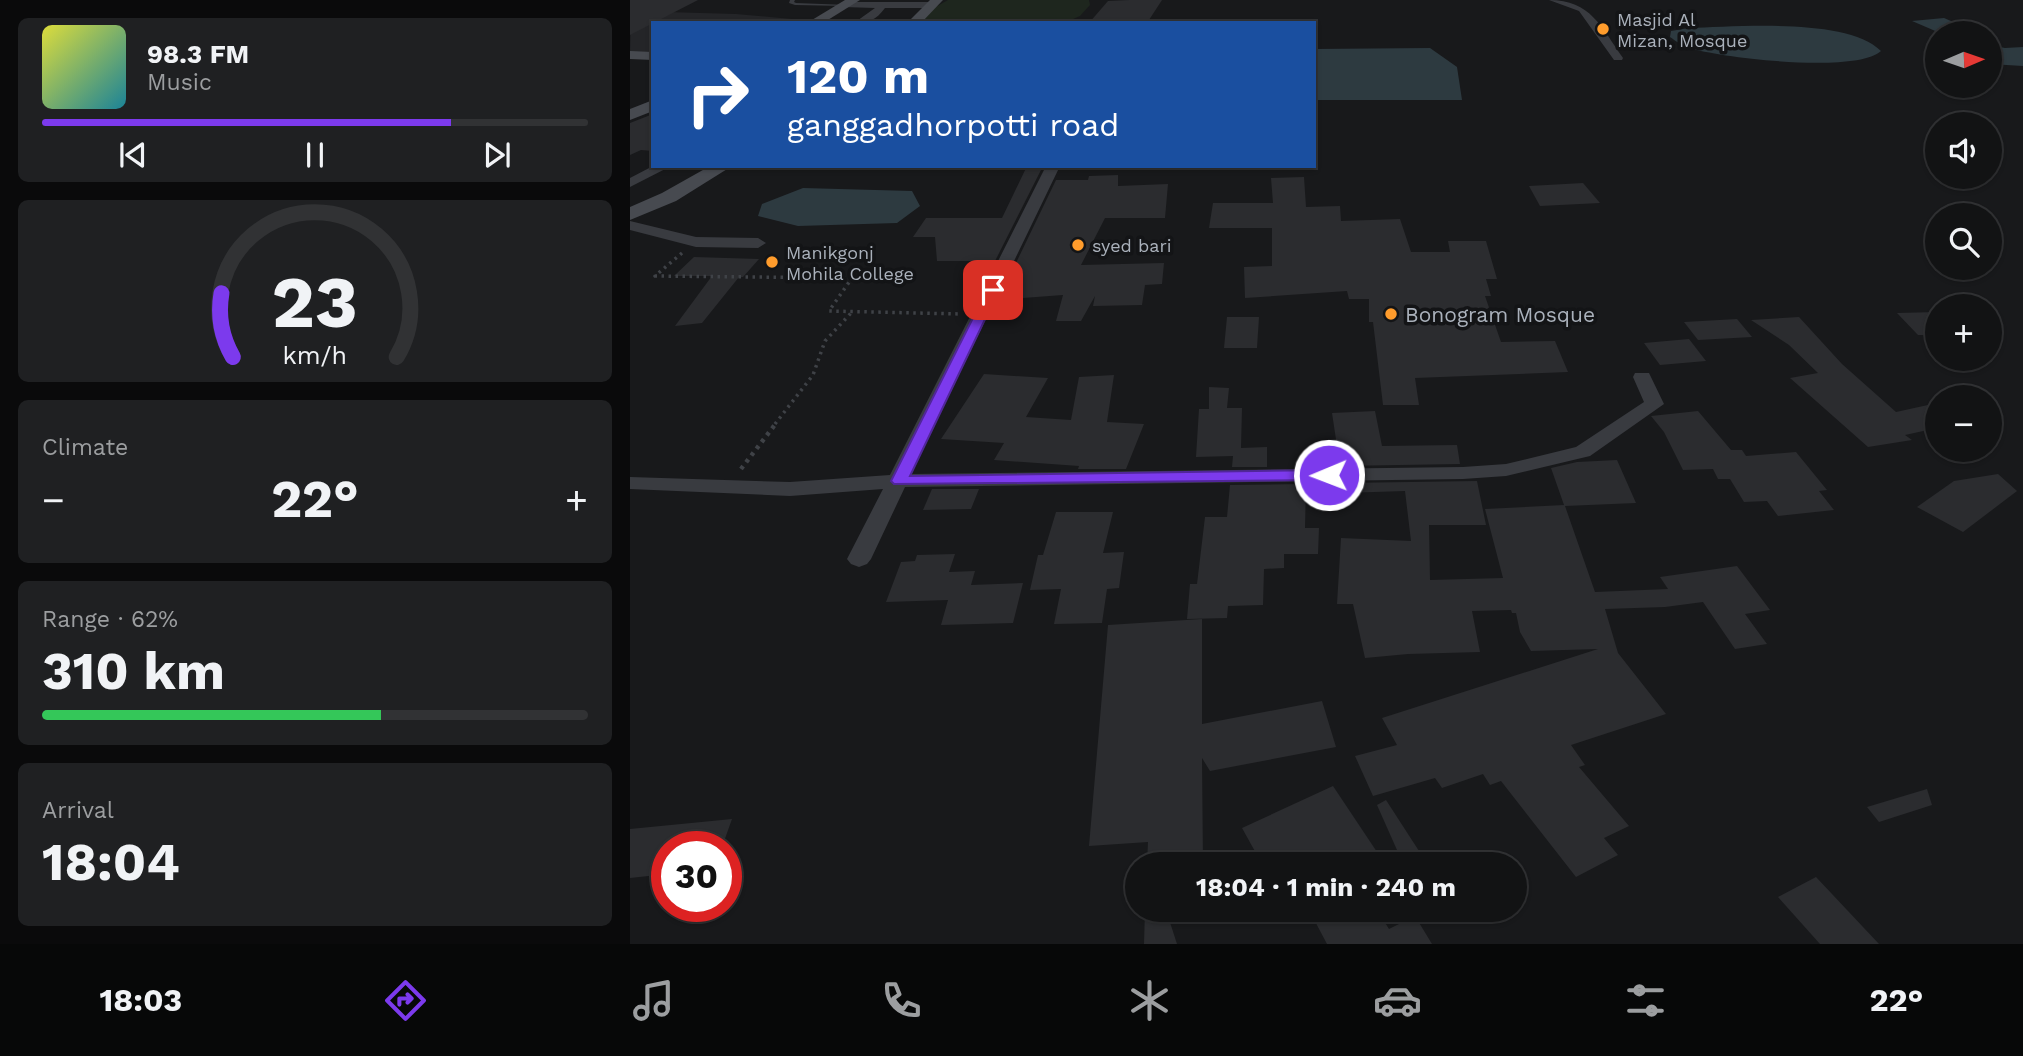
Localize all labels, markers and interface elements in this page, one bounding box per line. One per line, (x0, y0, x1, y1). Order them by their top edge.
place label: Masjid Al Mizan, Mosque (1617, 9, 1747, 51)
marker: Masjid Al Mizan, Mosque (1595, 21, 1611, 37)
north arrow (1925, 21, 2002, 98)
map controls (1925, 21, 2002, 462)
text: 98.3 FM (147, 39, 249, 69)
text: 120 m (787, 47, 929, 105)
icon: right (672, 49, 763, 140)
text: Music (147, 69, 212, 96)
text: ganggadhorpotti road (787, 106, 1119, 144)
button: sound (1925, 112, 2002, 189)
icon: previous (114, 136, 152, 174)
icon: pause (296, 136, 334, 174)
icon: next (478, 136, 516, 174)
button: search (1925, 203, 2002, 280)
place label: syed bari (1092, 235, 1172, 256)
marker: syed bari (1070, 237, 1086, 253)
place label: Manikgonj Mohila College (786, 242, 914, 284)
marker: Manikgonj Mohila College (764, 254, 780, 270)
text: 23 (272, 259, 358, 345)
pin (963, 260, 1023, 320)
icon: arrive (974, 271, 1012, 309)
button: + (1925, 294, 2002, 371)
place label: Bonogram Mosque (1405, 302, 1595, 327)
marker: Bonogram Mosque (1383, 306, 1399, 322)
text: km/h (283, 340, 347, 369)
button: − (1925, 385, 2002, 462)
text: Climate (42, 434, 128, 461)
position arrow (1292, 438, 1366, 512)
text: 22° (271, 469, 359, 530)
text: − (42, 478, 65, 522)
text: + (565, 478, 588, 522)
text: Range · 62% (42, 606, 178, 633)
text: 310 km (42, 641, 225, 702)
text: Arrival (42, 797, 114, 824)
speed limit sign: 30 (651, 831, 742, 922)
text: 18:04 (42, 832, 180, 893)
text: 18:04 · 1 min · 240 m (1196, 872, 1456, 902)
icon: directions (381, 976, 430, 1025)
icon: music (629, 976, 678, 1025)
icon: phone (877, 976, 926, 1025)
icon: climate (1125, 976, 1174, 1025)
icon: car (1373, 976, 1422, 1025)
icon: filters (1621, 976, 1670, 1025)
text: 18:03 (100, 981, 182, 1019)
text: 22° (1869, 981, 1923, 1019)

